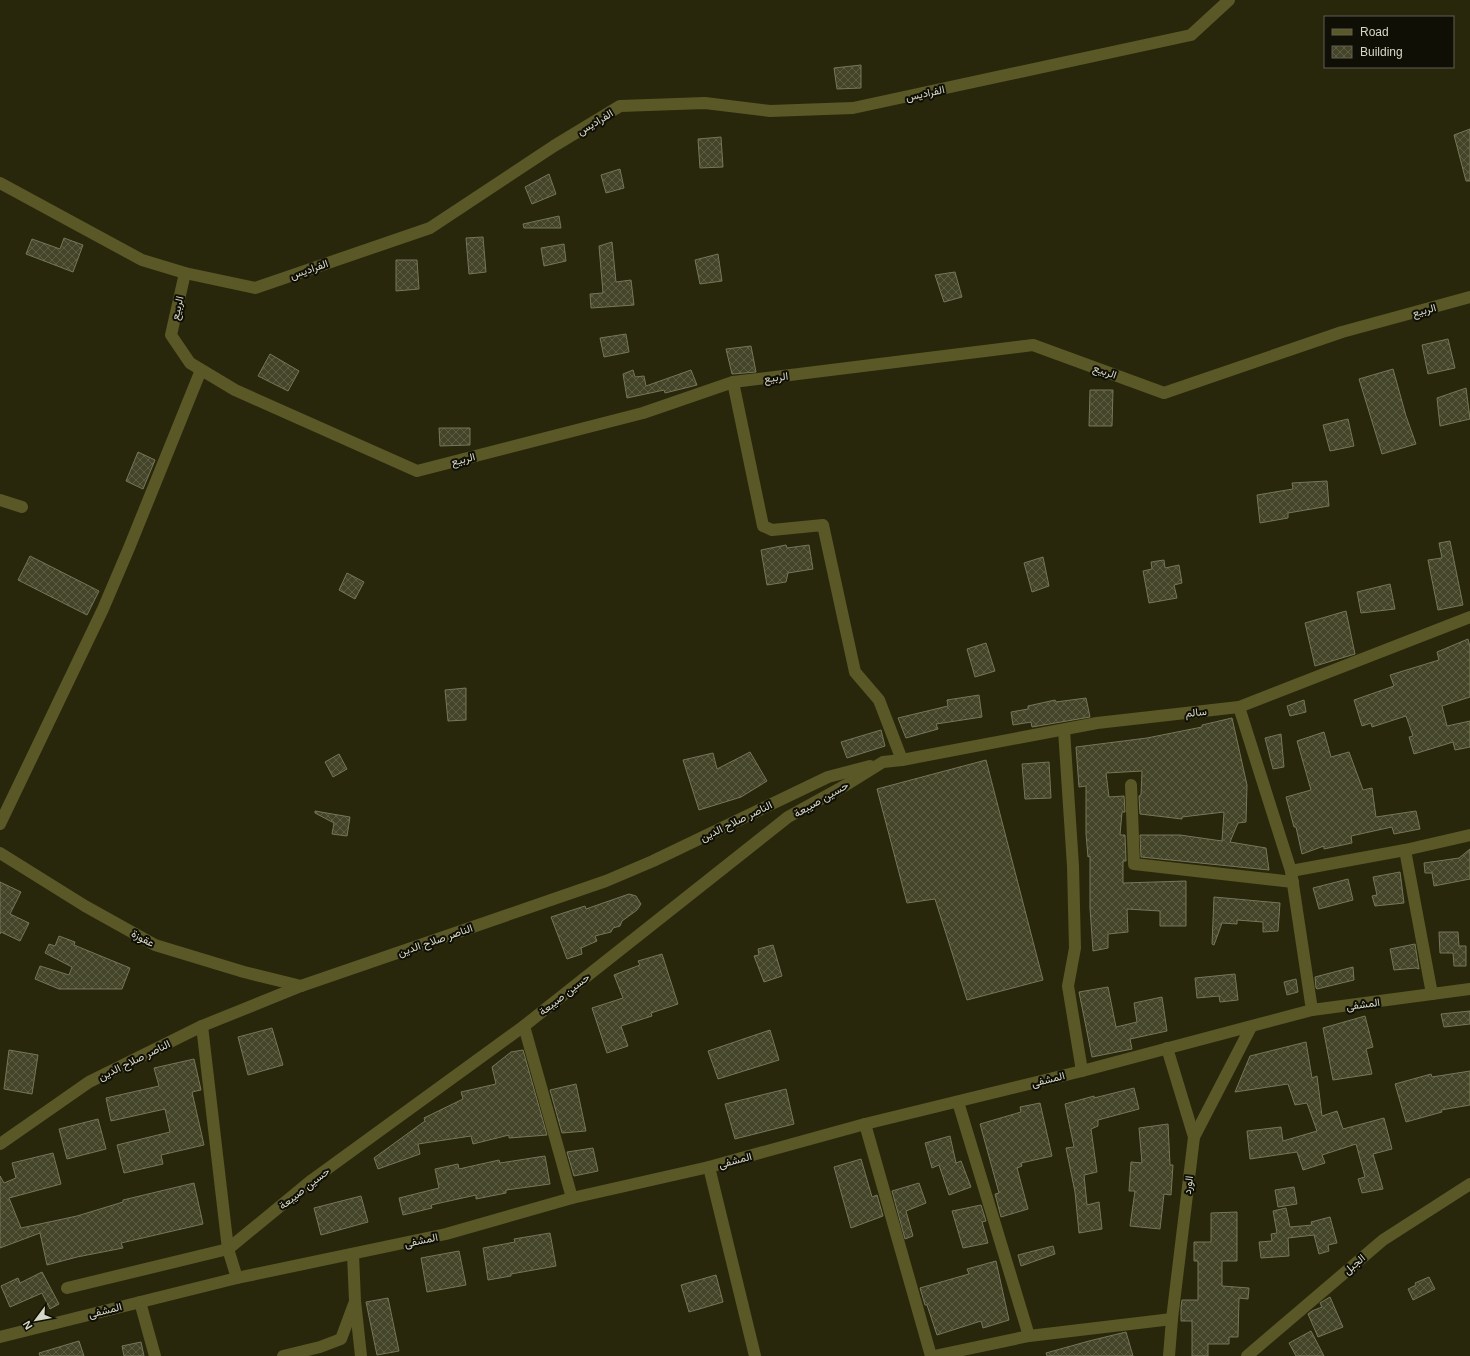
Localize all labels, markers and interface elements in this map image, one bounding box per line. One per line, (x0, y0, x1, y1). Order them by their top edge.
legend (1324, 16, 1454, 68)
text: Road (1360, 25, 1389, 39)
text: Building (1360, 45, 1403, 59)
street label: الفراديس (904, 83, 946, 104)
street label: الفراديس (575, 107, 616, 138)
street label: الفراديس (288, 257, 330, 282)
street label: الربيع (168, 295, 188, 322)
street label: الربيع (1411, 301, 1438, 321)
street label: الربيع (1091, 361, 1118, 383)
street label: الربيع (763, 370, 789, 386)
street label: الربيع (450, 450, 477, 470)
street label: سالم (1185, 705, 1208, 721)
street label: حسين صيبعة (792, 779, 851, 820)
street label: الناصر صلاح الدين (698, 798, 775, 845)
street label: الناصر صلاح الدين (396, 922, 475, 960)
street label: عقوزة (129, 927, 157, 950)
street label: حسين صيبعة (536, 970, 592, 1018)
street label: المشفى (1345, 996, 1381, 1013)
street label: الناصر صلاح الدين (96, 1037, 173, 1084)
street label: المشفى (1030, 1069, 1066, 1090)
street label: المشفى (717, 1150, 753, 1171)
street label: حسين صيبعة (276, 1164, 332, 1212)
street label: الورد (1181, 1175, 1196, 1195)
street label: المشفى (403, 1231, 439, 1250)
street label: الجبل (1341, 1252, 1368, 1277)
north arrow (16, 1300, 56, 1340)
street label: المشفى (87, 1300, 123, 1321)
text: N (20, 1319, 35, 1332)

